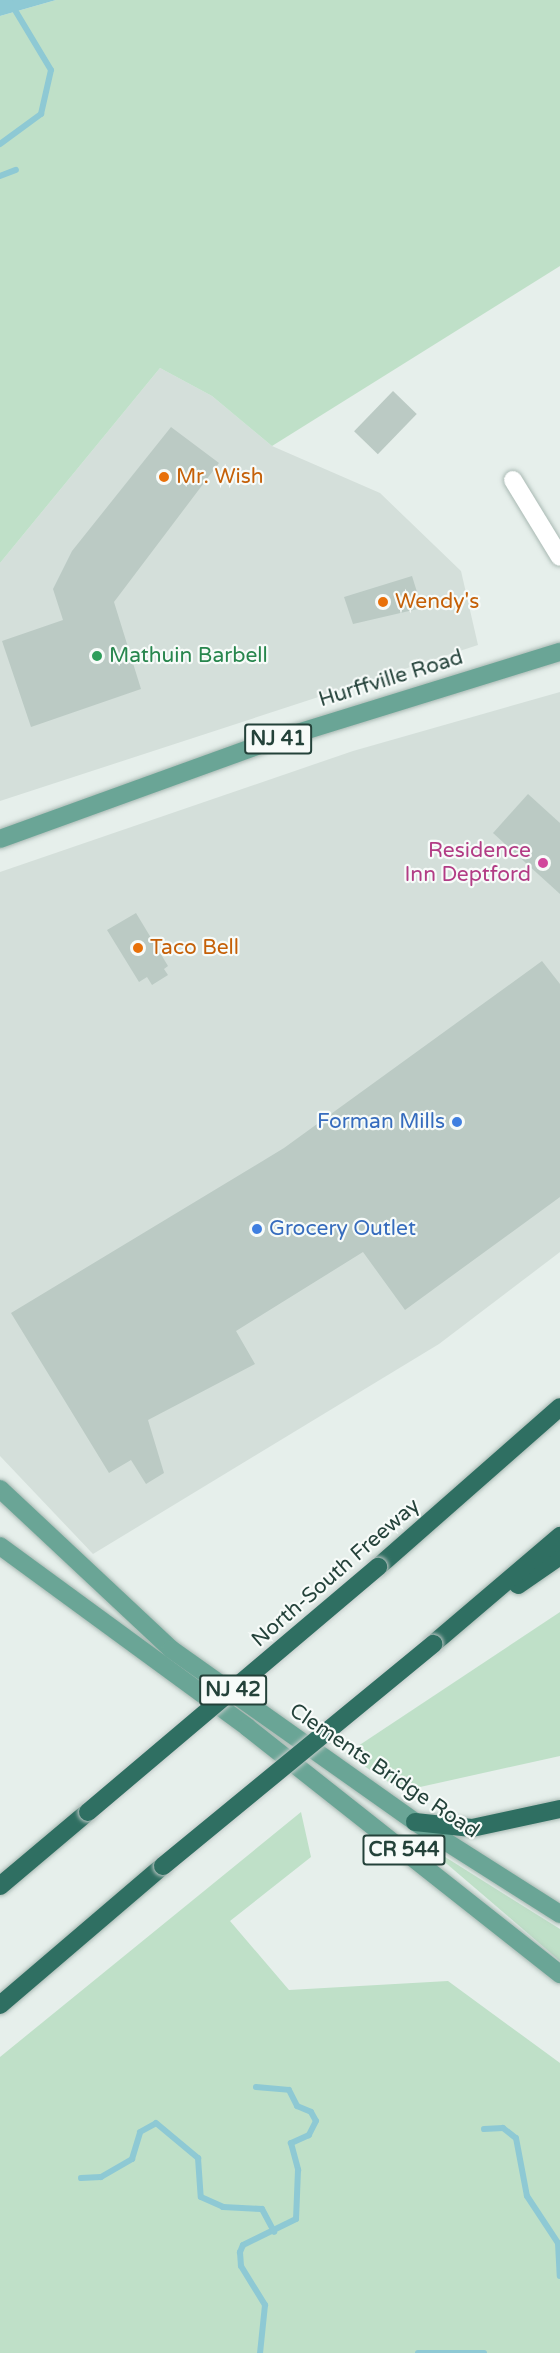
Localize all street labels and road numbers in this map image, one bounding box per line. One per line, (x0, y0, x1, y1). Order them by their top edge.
street label: Hurffville Road (316, 645, 466, 713)
road number: NJ 41 (244, 722, 312, 756)
street label: North-South Freeway (247, 1493, 425, 1653)
road number: NJ 42 (198, 1673, 268, 1707)
street label: Clements Bridge Road (284, 1698, 484, 1844)
road number: CR 544 (362, 1833, 446, 1867)

